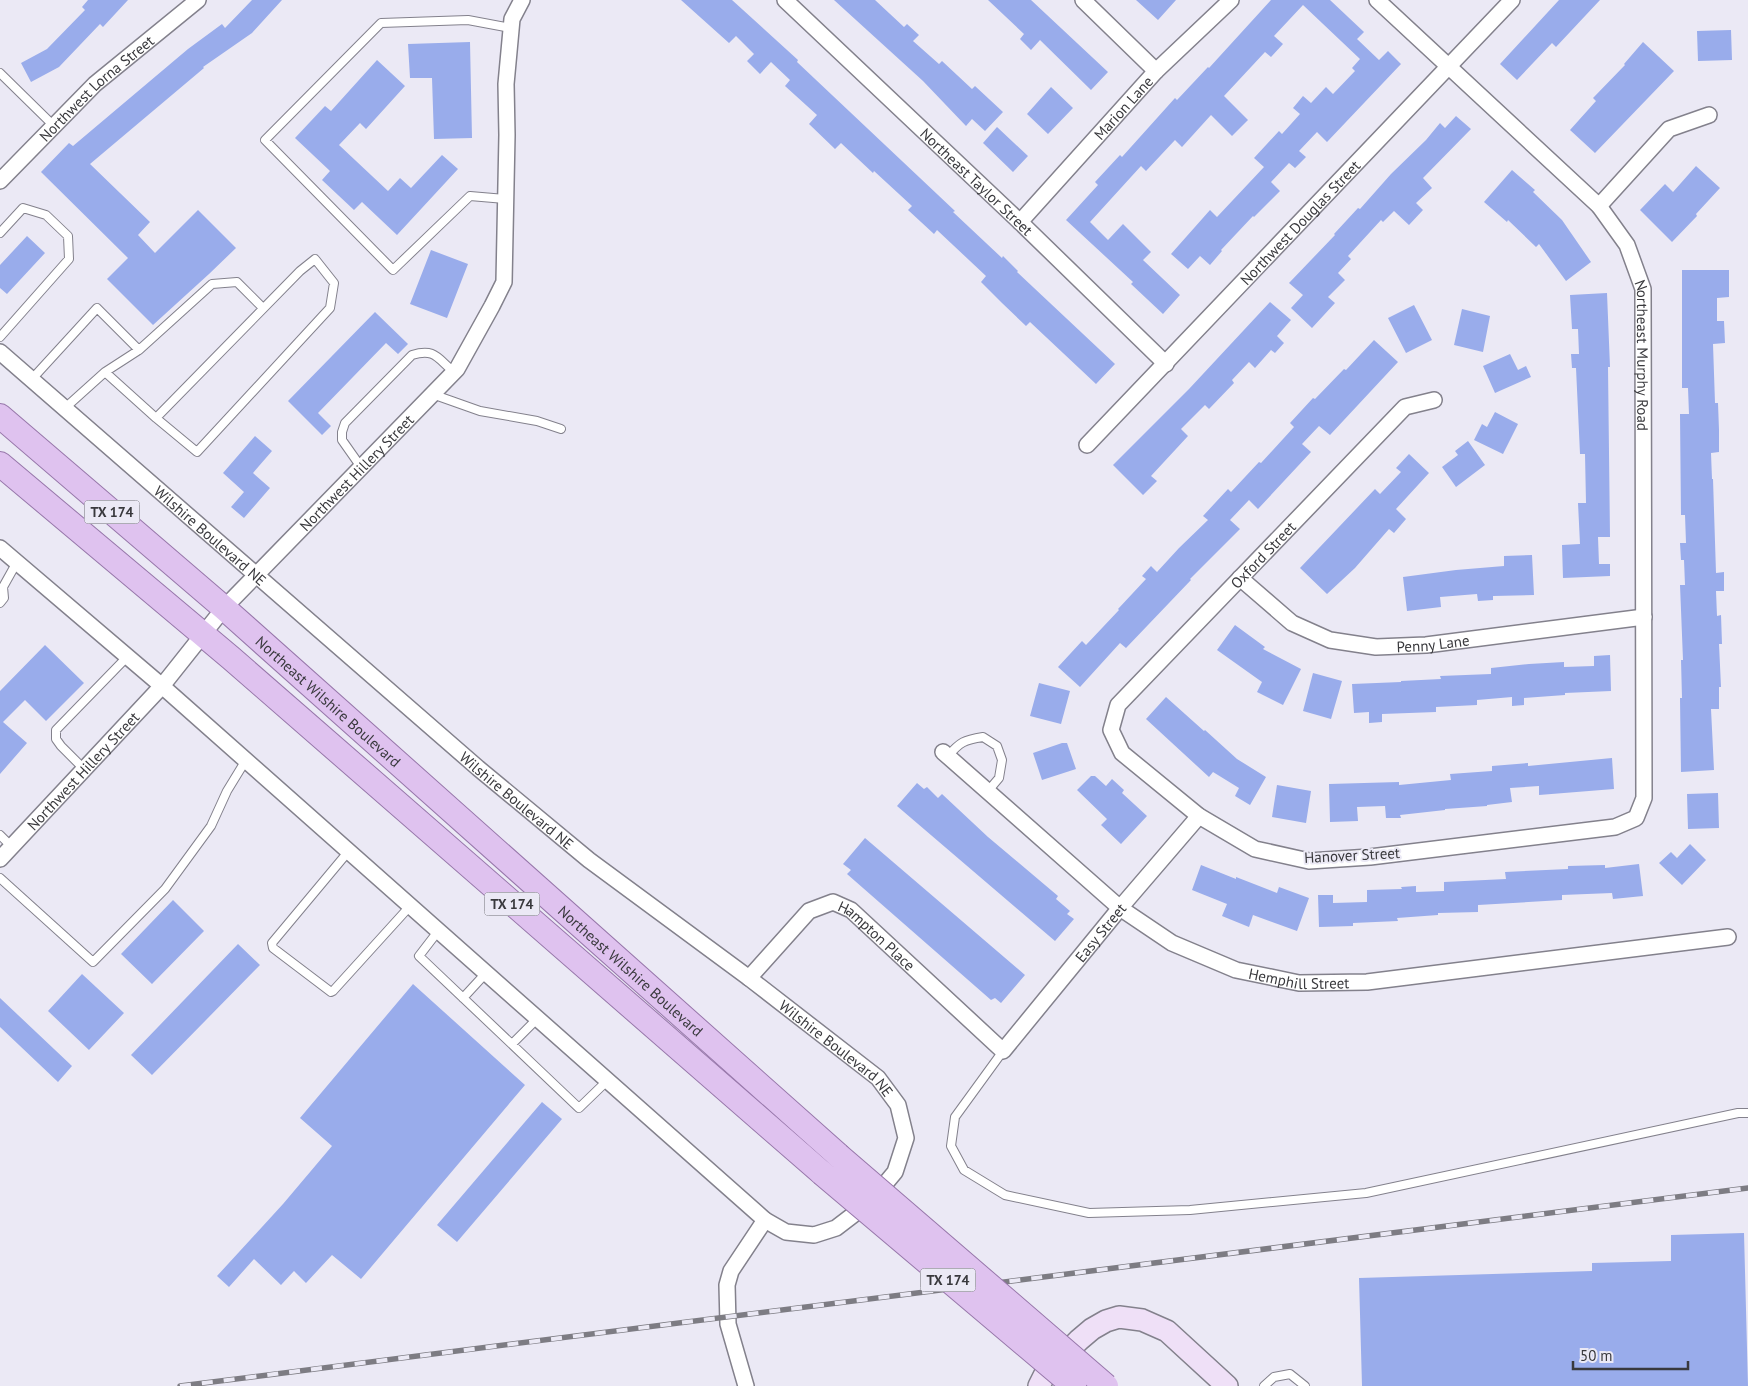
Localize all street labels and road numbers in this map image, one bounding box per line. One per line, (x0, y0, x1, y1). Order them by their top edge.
street label: Northwest Lorna Street (35, 31, 157, 145)
street label: Marion Lane (1089, 72, 1157, 143)
street label: Northeast Taylor Street (917, 123, 1037, 239)
street label: Northwest Douglas Street (1236, 156, 1364, 289)
street label: Northeast Murphy Road (1631, 277, 1653, 431)
street label: Northwest Hillery Street (295, 410, 417, 535)
street label: Wilshire Boulevard NE (150, 481, 271, 589)
road number: TX 174 (84, 501, 140, 524)
street label: Oxford Street (1226, 517, 1299, 592)
street label: Penny Lane (1396, 630, 1470, 656)
street label: Northeast Wilshire Boulevard (252, 632, 405, 771)
street label: Northwest Hillery Street (23, 707, 143, 834)
street label: Wilshire Boulevard NE (456, 747, 578, 853)
street label: Hanover Street (1304, 843, 1400, 867)
road number: TX 174 (484, 892, 540, 916)
street label: Hampton Place (835, 896, 919, 974)
street label: Easy Street (1070, 899, 1130, 966)
street label: Northeast Wilshire Boulevard (554, 901, 707, 1040)
street label: Hemphill Street (1247, 963, 1349, 993)
street label: Wilshire Boulevard NE (776, 996, 898, 1100)
road number: TX 174 (920, 1268, 976, 1292)

